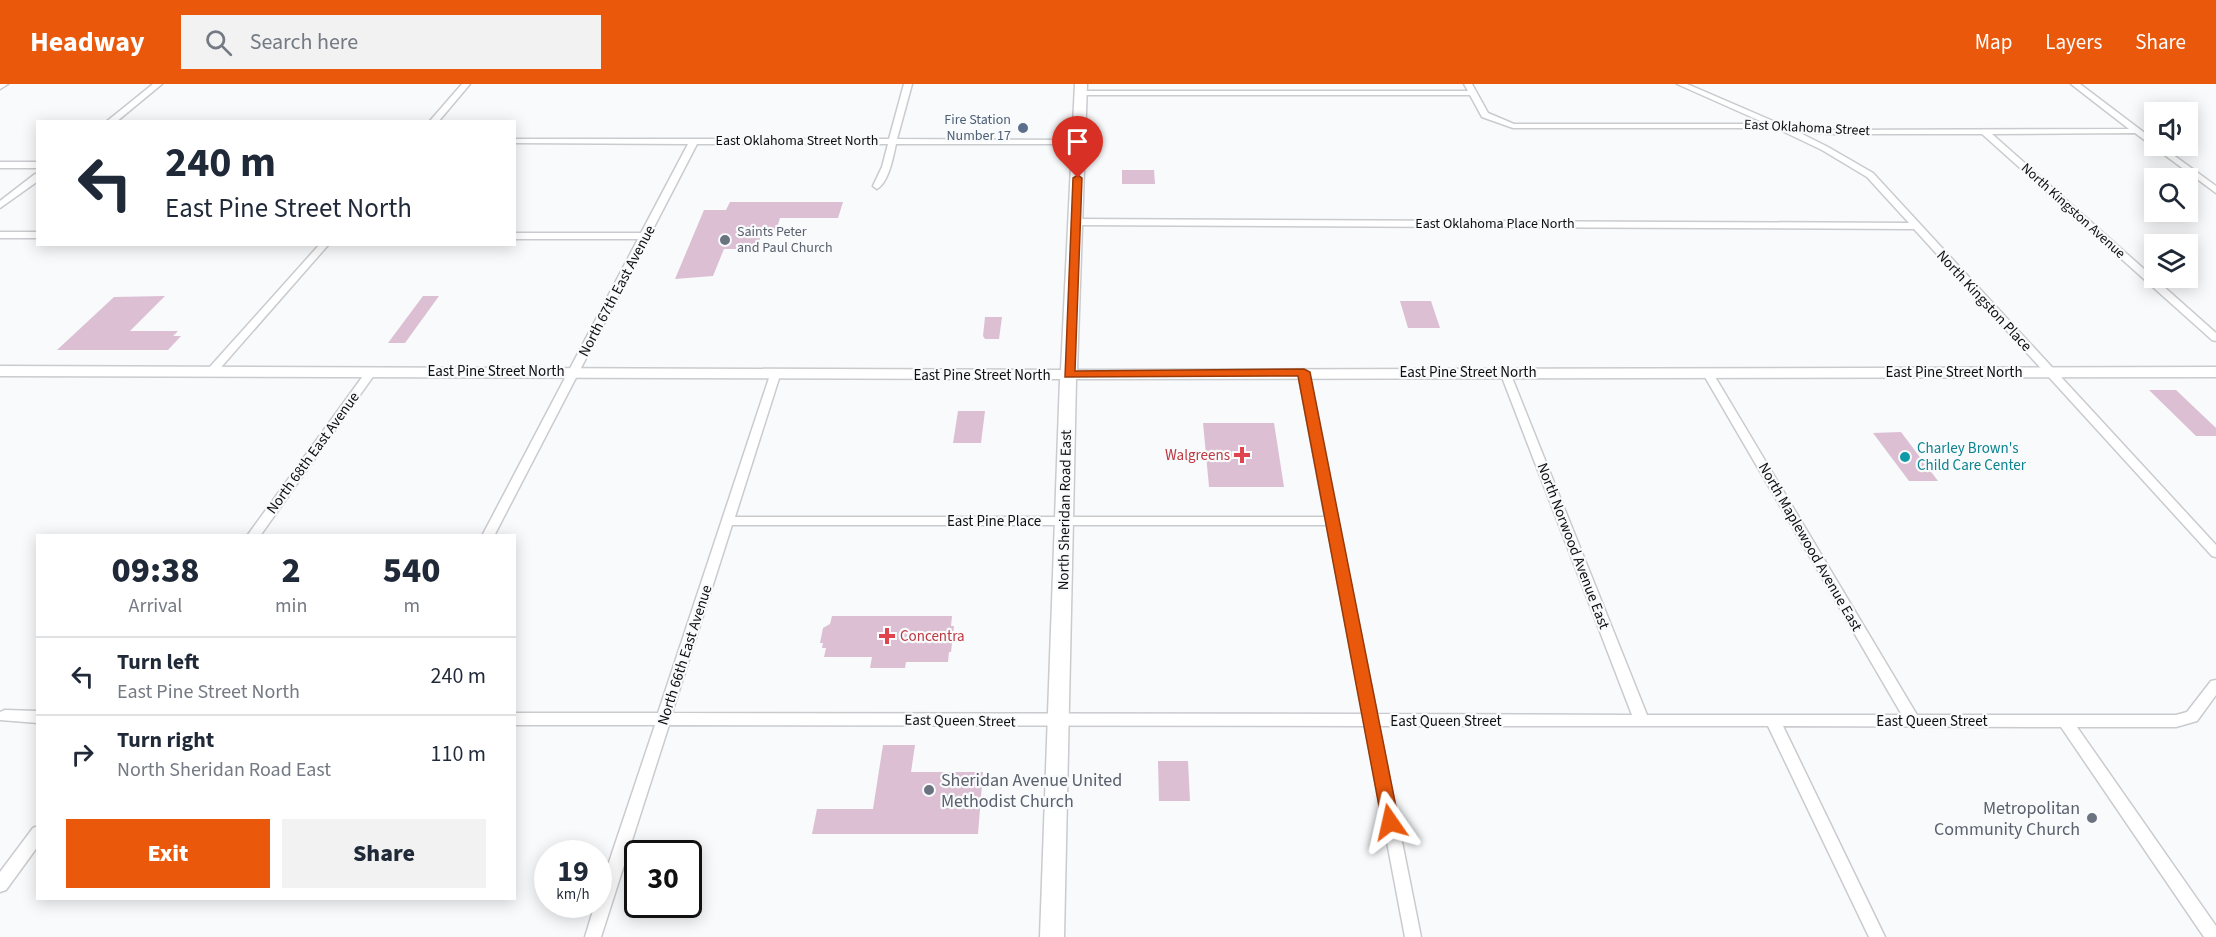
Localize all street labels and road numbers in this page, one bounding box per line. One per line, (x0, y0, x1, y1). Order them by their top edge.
street label: East Oklahoma Street (1743, 115, 1871, 141)
street label: East Oklahoma Street North (716, 131, 878, 151)
street label: North Kingston Avenue (2016, 159, 2130, 263)
street label: East Oklahoma Place North (1415, 214, 1575, 234)
street label: North 67th East Avenue (573, 222, 661, 360)
street label: North Kingston Place (1932, 246, 2036, 356)
street label: East Pine Street North (427, 361, 565, 382)
street label: East Pine Street North (1399, 362, 1537, 383)
street label: East Pine Street North (1885, 362, 2023, 383)
street label: East Pine Street North (913, 365, 1051, 386)
street label: North 68th East Avenue (262, 388, 364, 518)
street label: North Sheridan Road East (1053, 430, 1077, 590)
street label: North Maplewood Avenue East (1753, 459, 1867, 635)
street label: North Norwood Avenue East (1532, 460, 1614, 632)
street label: East Pine Place (947, 511, 1041, 532)
street label: North 66th East Avenue (652, 582, 718, 728)
street label: East Queen Street (904, 710, 1016, 732)
street label: East Queen Street (1390, 711, 1502, 732)
street label: East Queen Street (1876, 711, 1988, 732)

